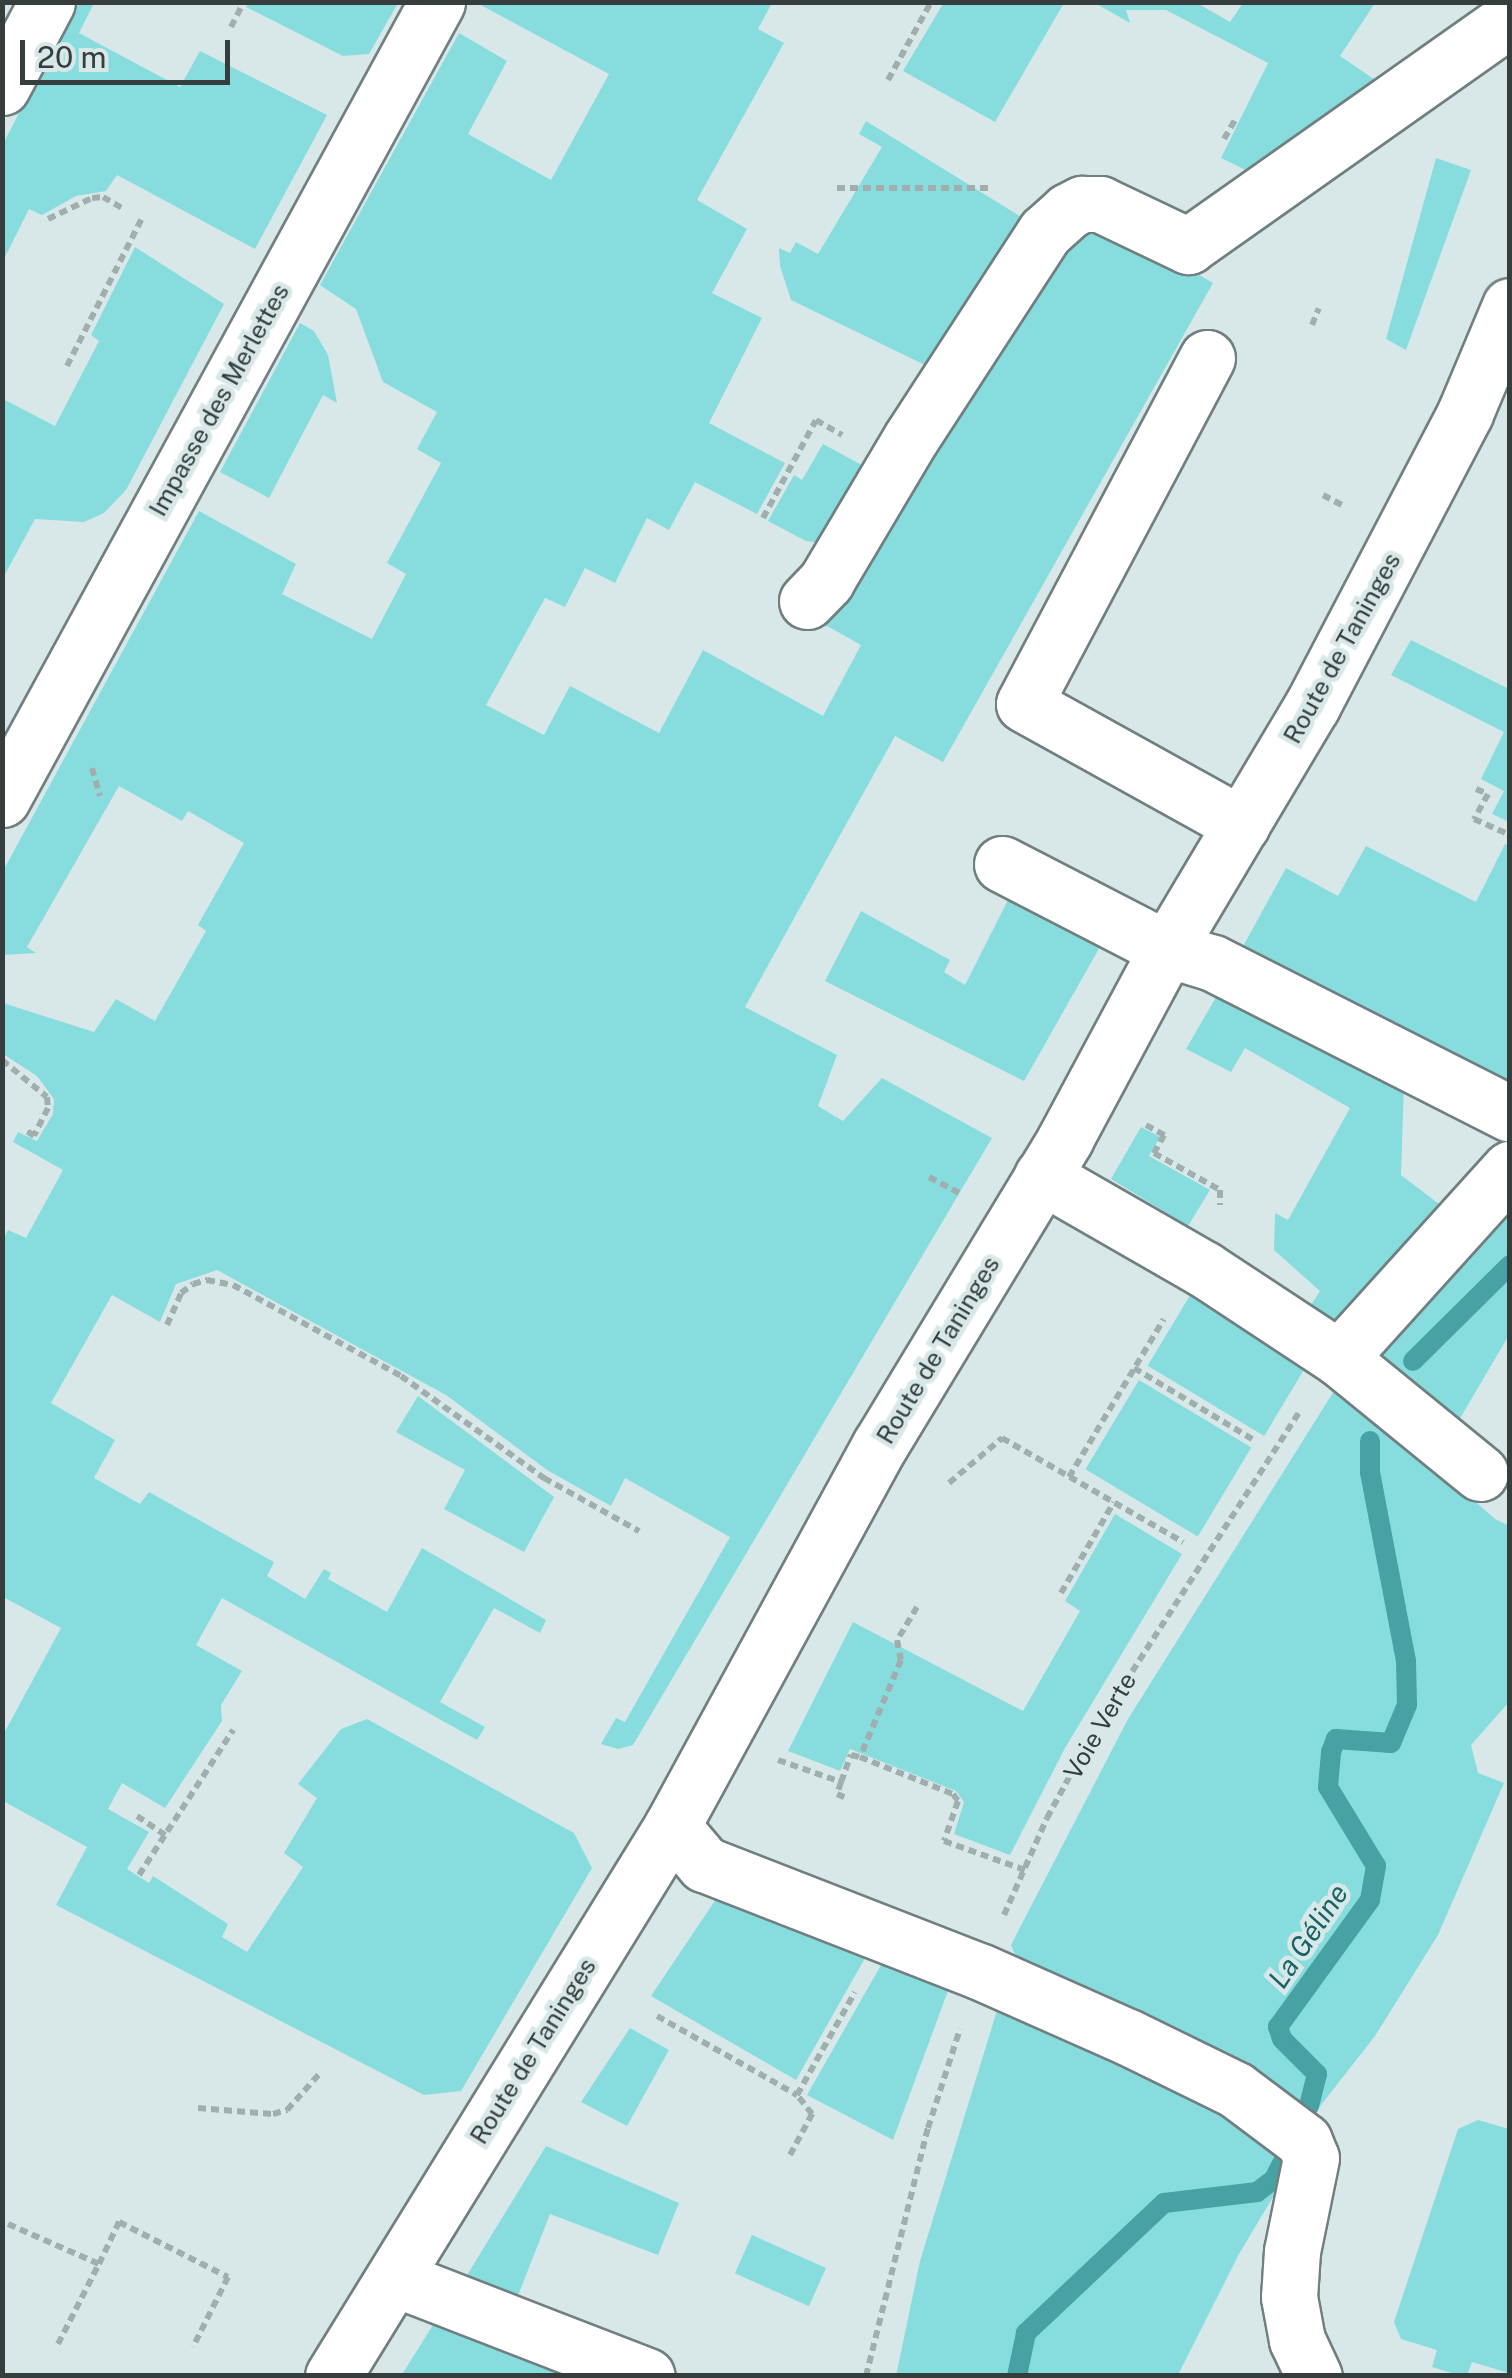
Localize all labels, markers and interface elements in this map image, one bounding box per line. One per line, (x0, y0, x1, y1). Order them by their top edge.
scale bar (25, 20, 235, 82)
text: 20 m (37, 39, 106, 75)
street label: Impasse des Merlettes (143, 278, 295, 522)
street label: Route de Taninges (1277, 547, 1407, 749)
street label: Route de Taninges (870, 1250, 1006, 1450)
street label: Voie Verte (1057, 1667, 1143, 1785)
water label: La Géline (1261, 1878, 1355, 1994)
street label: Route de Taninges (464, 1952, 602, 2150)

